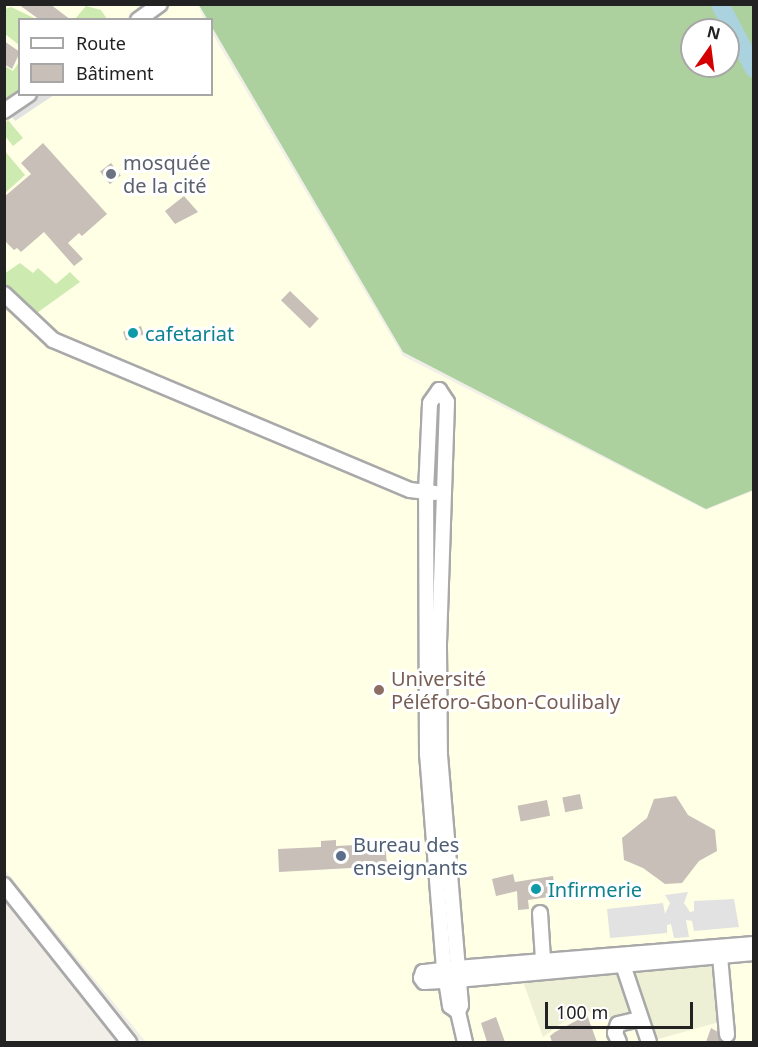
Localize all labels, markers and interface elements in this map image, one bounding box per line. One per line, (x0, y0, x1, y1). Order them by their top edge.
legend (18, 18, 213, 96)
north arrow (680, 18, 740, 78)
text: N (705, 20, 723, 45)
text: Route (76, 31, 126, 55)
text: Bâtiment (76, 61, 154, 85)
place label: mosquée de la cité (123, 150, 211, 197)
marker: mosquée de la cité (104, 167, 118, 181)
place label: cafetariat (145, 321, 234, 345)
marker: cafetariat (126, 326, 140, 340)
place label: Université Péléforo-Gbon-Coulibaly (391, 666, 620, 713)
marker: Université Péléforo-Gbon-Coulibaly (372, 683, 386, 697)
place label: Bureau des enseignants (353, 832, 468, 879)
marker: Bureau des enseignants (334, 849, 348, 863)
place label: Infirmerie (548, 877, 642, 901)
marker: Infirmerie (529, 882, 543, 896)
scale bar (548, 990, 696, 1028)
text: 100 m (556, 1000, 608, 1024)

